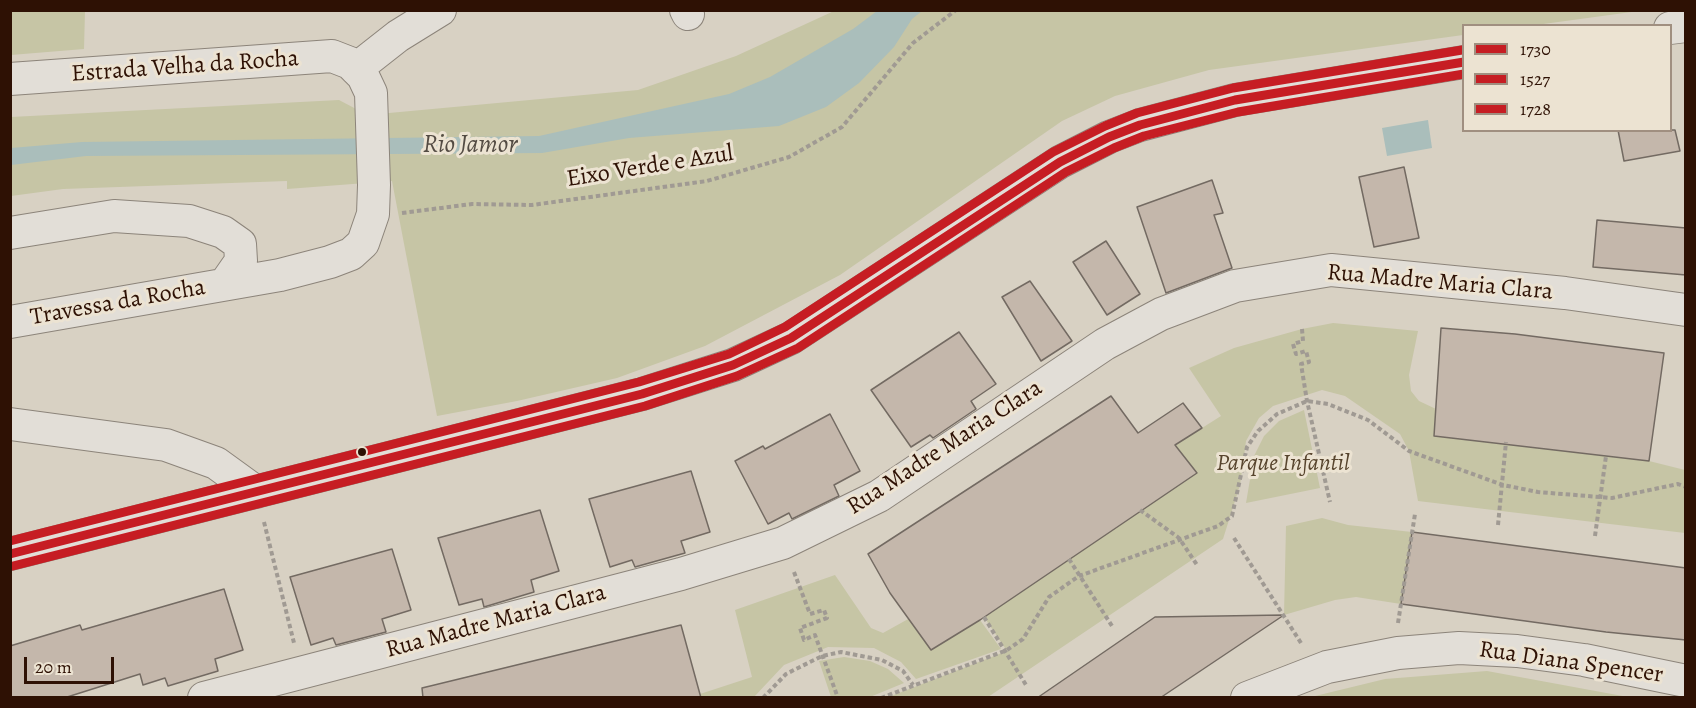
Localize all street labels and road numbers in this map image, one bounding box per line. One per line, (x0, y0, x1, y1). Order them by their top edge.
street label: Estrada Velha da Rocha (70, 45, 300, 89)
street label: Eixo Verde e Azul (565, 140, 735, 194)
street label: Rua Madre Maria Clara (1326, 259, 1554, 307)
street label: Travessa da Rocha (28, 273, 208, 333)
street label: Rua Madre Maria Clara (842, 374, 1048, 522)
street label: Rua Madre Maria Clara (383, 579, 609, 665)
street label: Rua Diana Spencer (1477, 636, 1665, 690)

